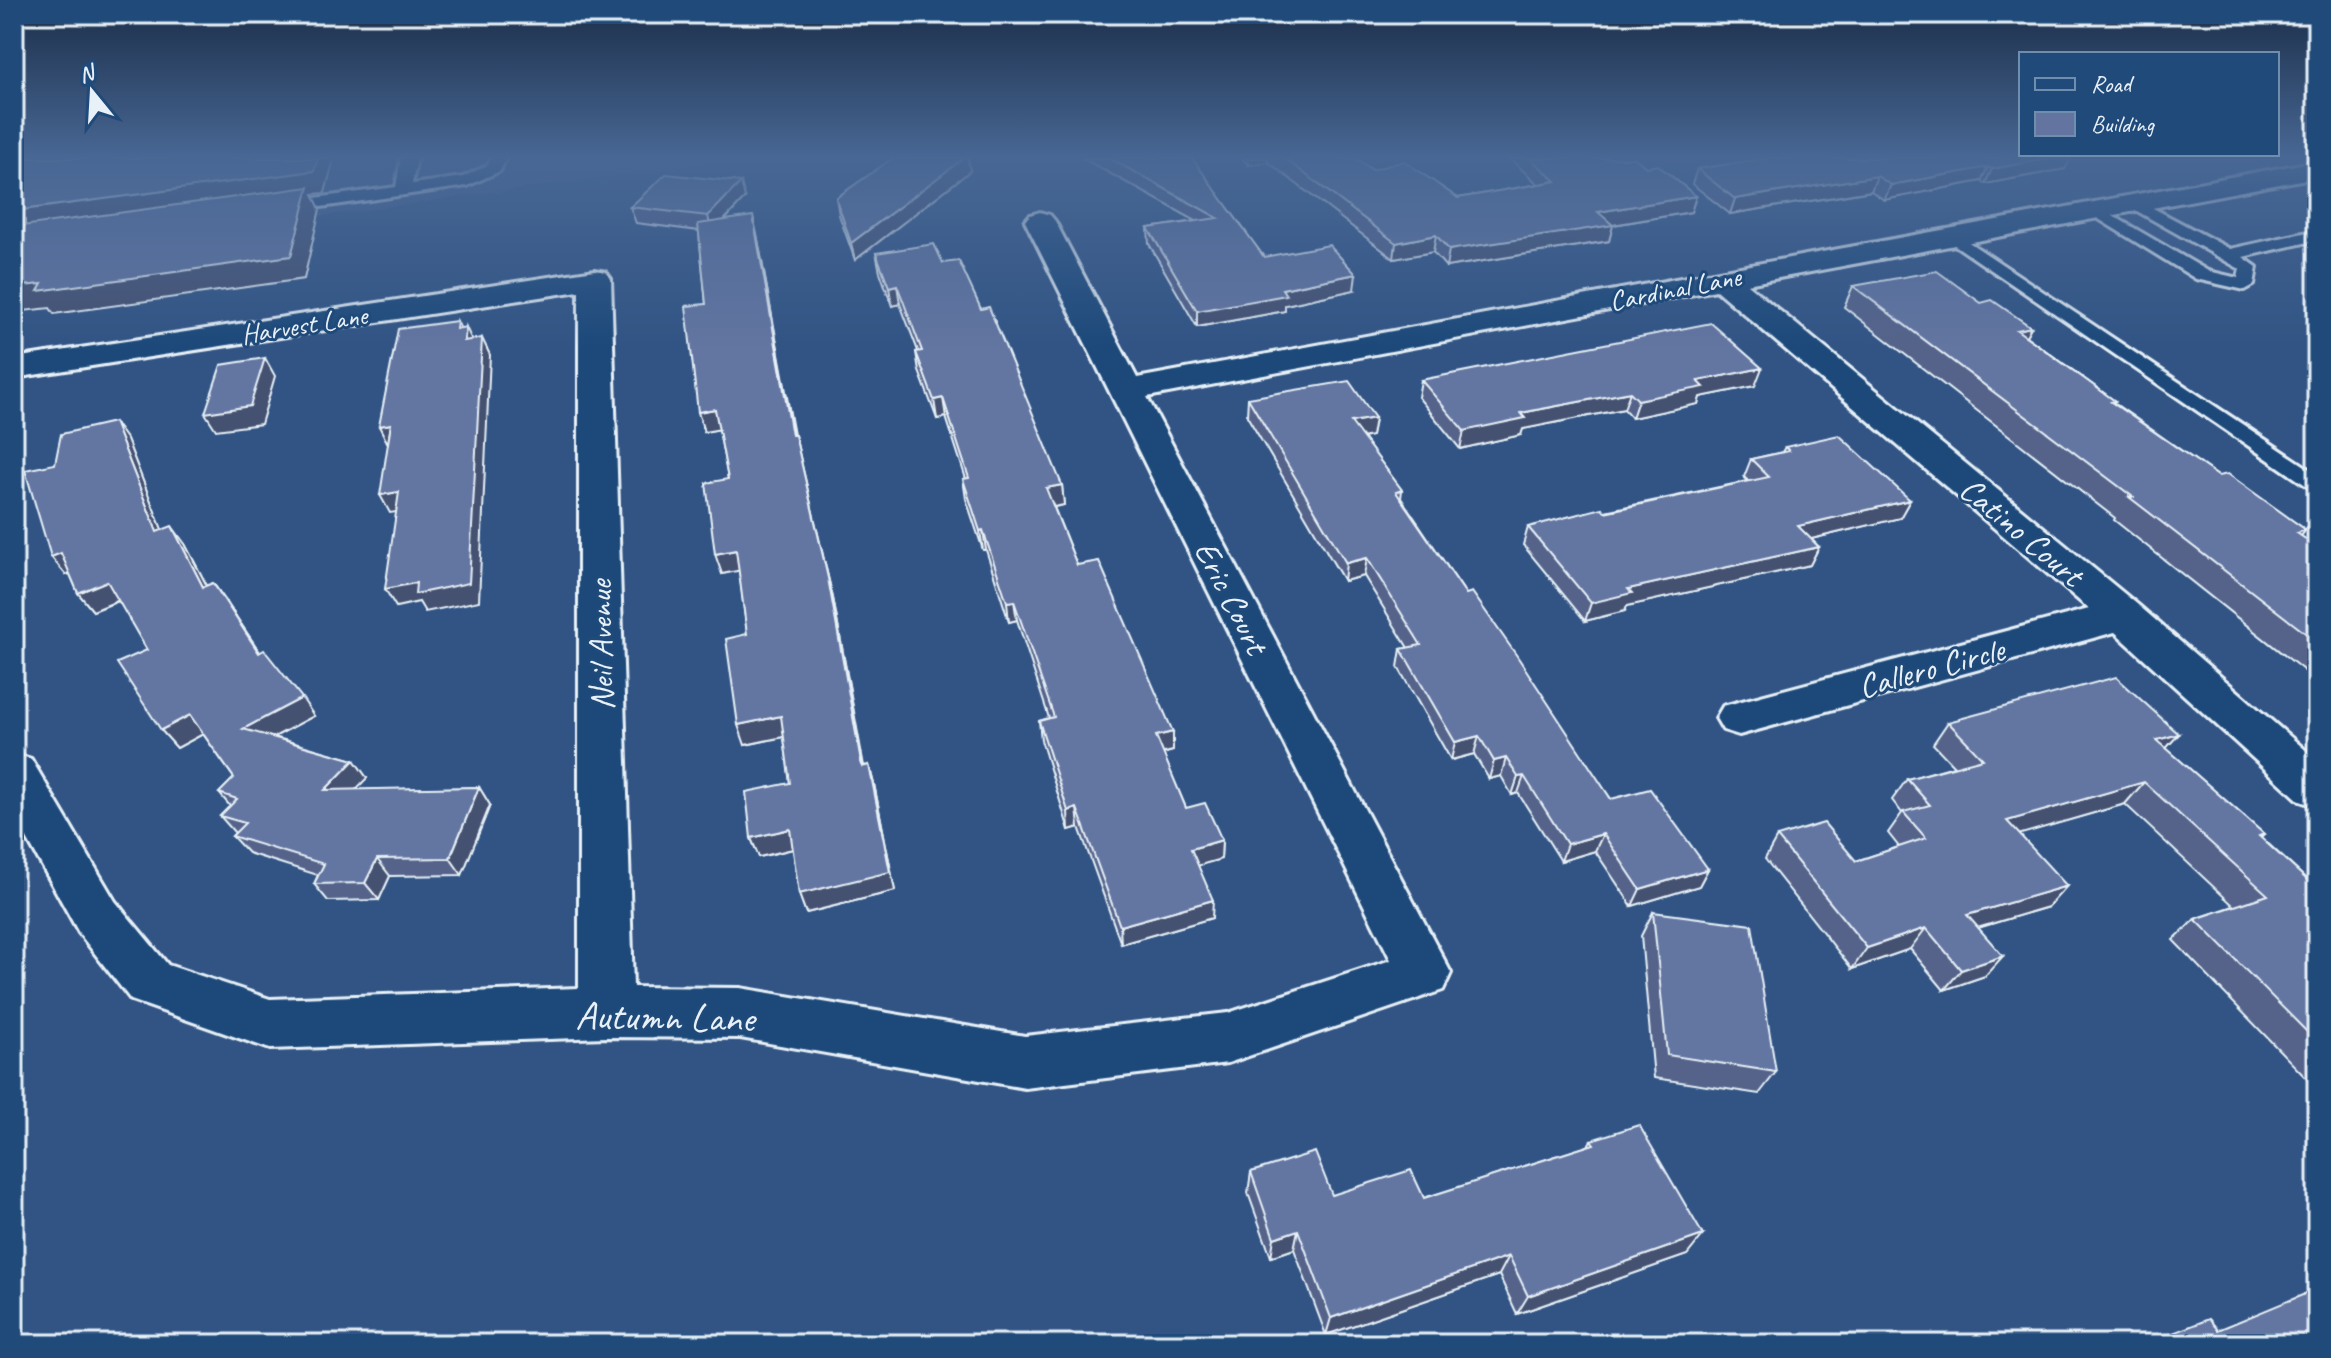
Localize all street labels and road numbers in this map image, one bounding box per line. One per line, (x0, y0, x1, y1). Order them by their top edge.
street label: Cardinal Lane (1606, 258, 1746, 318)
street label: Harvest Lane (239, 297, 371, 352)
street label: Catino Court (1951, 467, 2095, 598)
street label: Eric Court (1185, 534, 1280, 664)
street label: Neil Avenue (578, 577, 623, 711)
street label: Callero Circle (1853, 627, 2011, 708)
street label: Autumn Lane (575, 990, 758, 1044)

